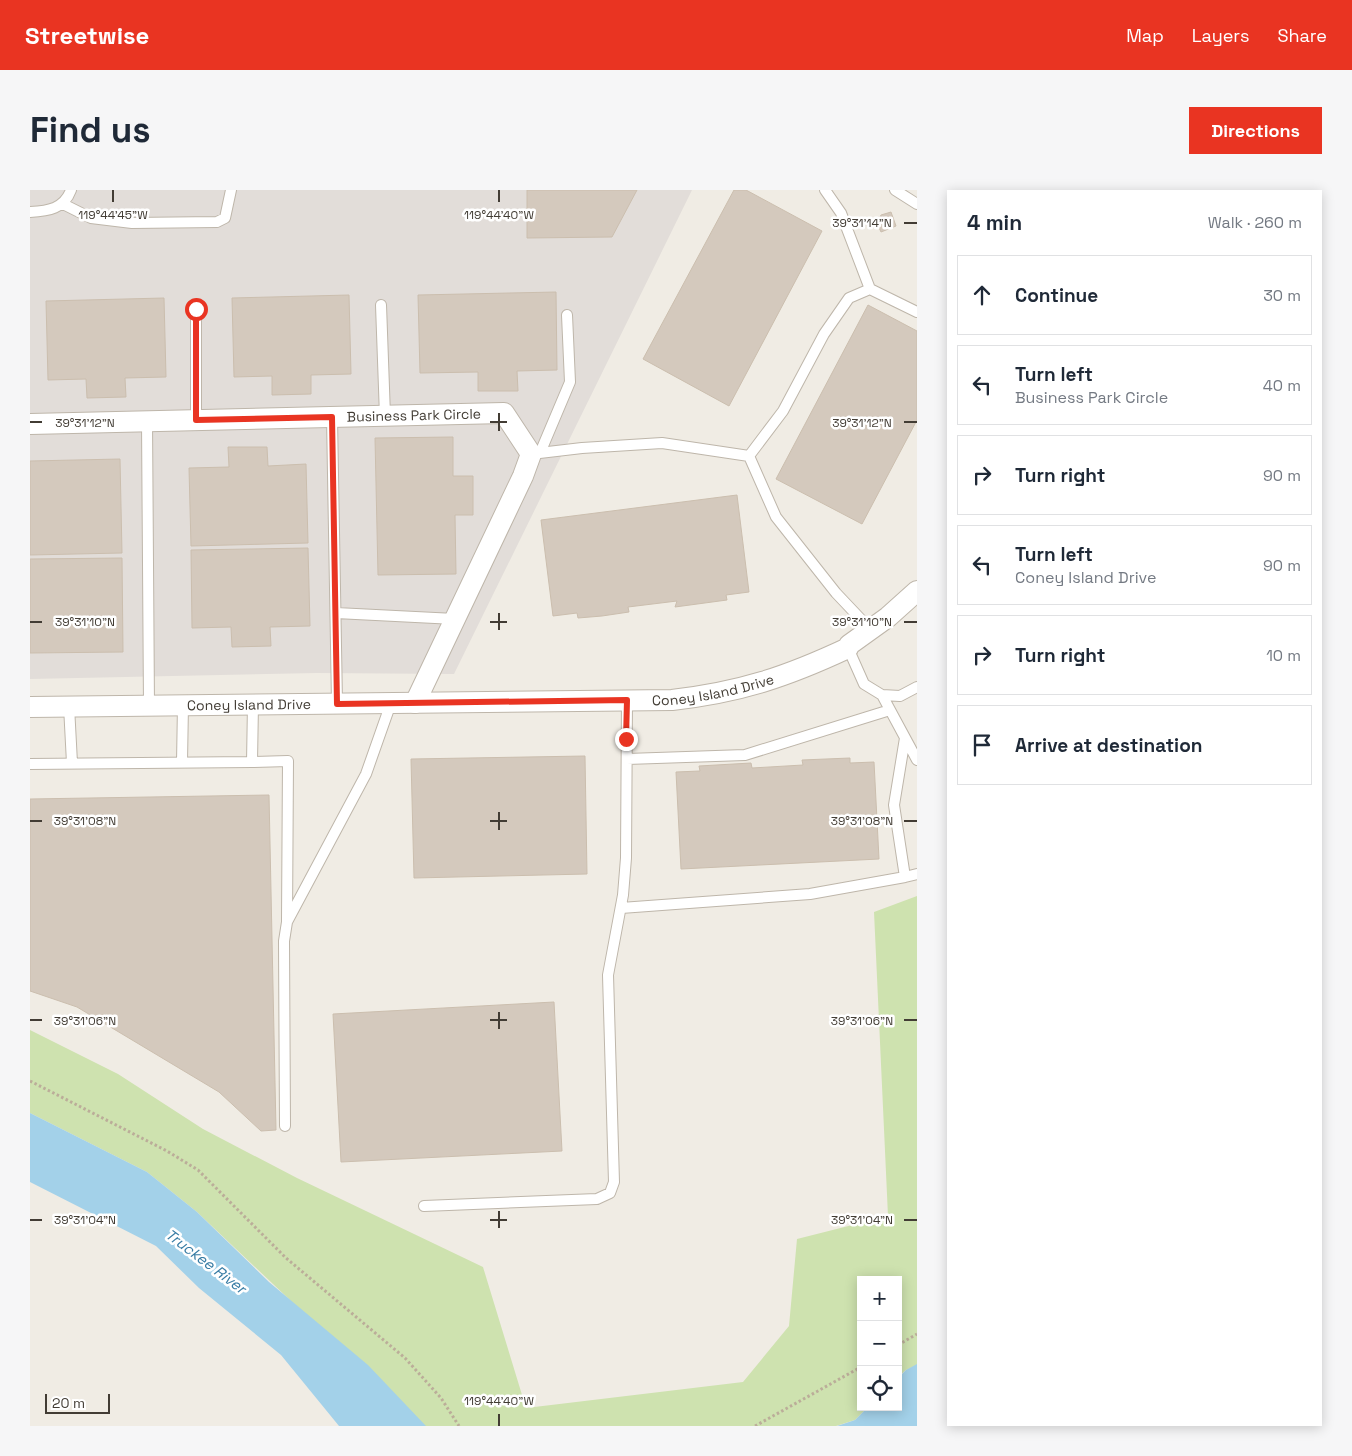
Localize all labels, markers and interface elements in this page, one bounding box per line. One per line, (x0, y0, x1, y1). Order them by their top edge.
text: Streetwise (25, 20, 149, 51)
text: Map (1126, 24, 1164, 47)
text: Layers (1192, 24, 1249, 47)
text: Share (1277, 24, 1327, 47)
button: Directions (1189, 107, 1322, 154)
text: Find us (30, 108, 151, 152)
text: 119°44'45"W (78, 207, 148, 223)
text: 119°44'40"W (464, 207, 534, 223)
text: 4 min (967, 209, 1022, 236)
text: Walk · 260 m (1208, 212, 1302, 233)
text: 39°31'14"N (832, 215, 892, 231)
icon: ahead (968, 281, 996, 309)
text: Continue (1015, 283, 1098, 308)
text: 30 m (1263, 285, 1301, 306)
route start (185, 298, 208, 321)
text: Turn left (1015, 362, 1093, 387)
icon: left (968, 371, 996, 399)
text: 40 m (1263, 375, 1301, 396)
text: Business Park Circle (1015, 387, 1168, 408)
street label: Business Park Circle (347, 405, 481, 426)
text: 39°31'12"N (55, 415, 115, 431)
text: 39°31'12"N (832, 415, 892, 431)
icon: right (968, 461, 996, 489)
text: Turn right (1015, 463, 1105, 488)
text: 90 m (1263, 465, 1301, 486)
text: Turn left (1015, 542, 1093, 567)
icon: left (968, 551, 996, 579)
text: 90 m (1263, 555, 1301, 576)
text: Coney Island Drive (1015, 567, 1156, 588)
text: 39°31'10"N (55, 614, 115, 630)
text: 39°31'10"N (832, 614, 892, 630)
icon: right (968, 641, 996, 669)
text: Turn right (1015, 643, 1105, 668)
text: 10 m (1266, 645, 1301, 666)
street label: Coney Island Drive (652, 670, 776, 709)
street label: Coney Island Drive (187, 695, 311, 714)
route end (615, 728, 638, 751)
icon: arrive (968, 731, 996, 759)
text: Arrive at destination (1015, 733, 1203, 758)
text: 39°31'08"N (54, 813, 116, 829)
text: 39°31'08"N (831, 813, 893, 829)
text: 39°31'06"N (54, 1013, 116, 1029)
text: 39°31'06"N (831, 1013, 893, 1029)
text: 39°31'04"N (54, 1212, 116, 1228)
text: 39°31'04"N (831, 1212, 893, 1228)
water label: Truckee River (162, 1224, 251, 1298)
map controls (857, 1276, 902, 1411)
button: + (857, 1276, 902, 1321)
button: − (857, 1321, 902, 1366)
button: locate (857, 1366, 902, 1411)
scale bar (45, 1391, 110, 1414)
text: 119°44'40"W (464, 1393, 534, 1409)
text: 20 m (52, 1394, 85, 1412)

